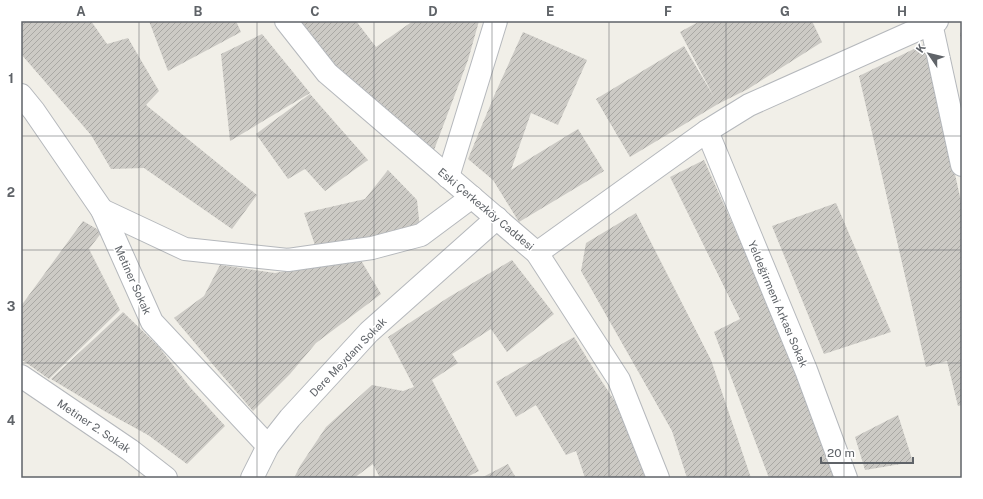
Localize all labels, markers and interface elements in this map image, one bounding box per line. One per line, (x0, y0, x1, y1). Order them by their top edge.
text: A (76, 4, 86, 19)
text: B (194, 4, 203, 19)
text: C (310, 4, 320, 19)
text: D (428, 4, 438, 19)
text: E (546, 4, 554, 19)
text: F (664, 4, 672, 19)
text: G (780, 4, 790, 19)
text: H (897, 4, 907, 19)
north arrow (909, 34, 949, 74)
text: K (914, 42, 928, 55)
text: 1 (8, 71, 14, 86)
street label: Eski Çerkezköy Caddesi (435, 166, 536, 253)
text: 2 (7, 185, 15, 200)
street label: Yeldeğirmeni Arkası Sokak (746, 239, 810, 369)
street label: Metiner Sokak (112, 244, 154, 316)
text: 3 (7, 299, 16, 314)
street label: Dere Meydanı Sokak (307, 315, 389, 399)
street label: Metiner 2. Sokak (55, 397, 133, 455)
text: 4 (7, 413, 16, 428)
scale bar (821, 439, 913, 465)
text: 20 m (827, 446, 855, 460)

